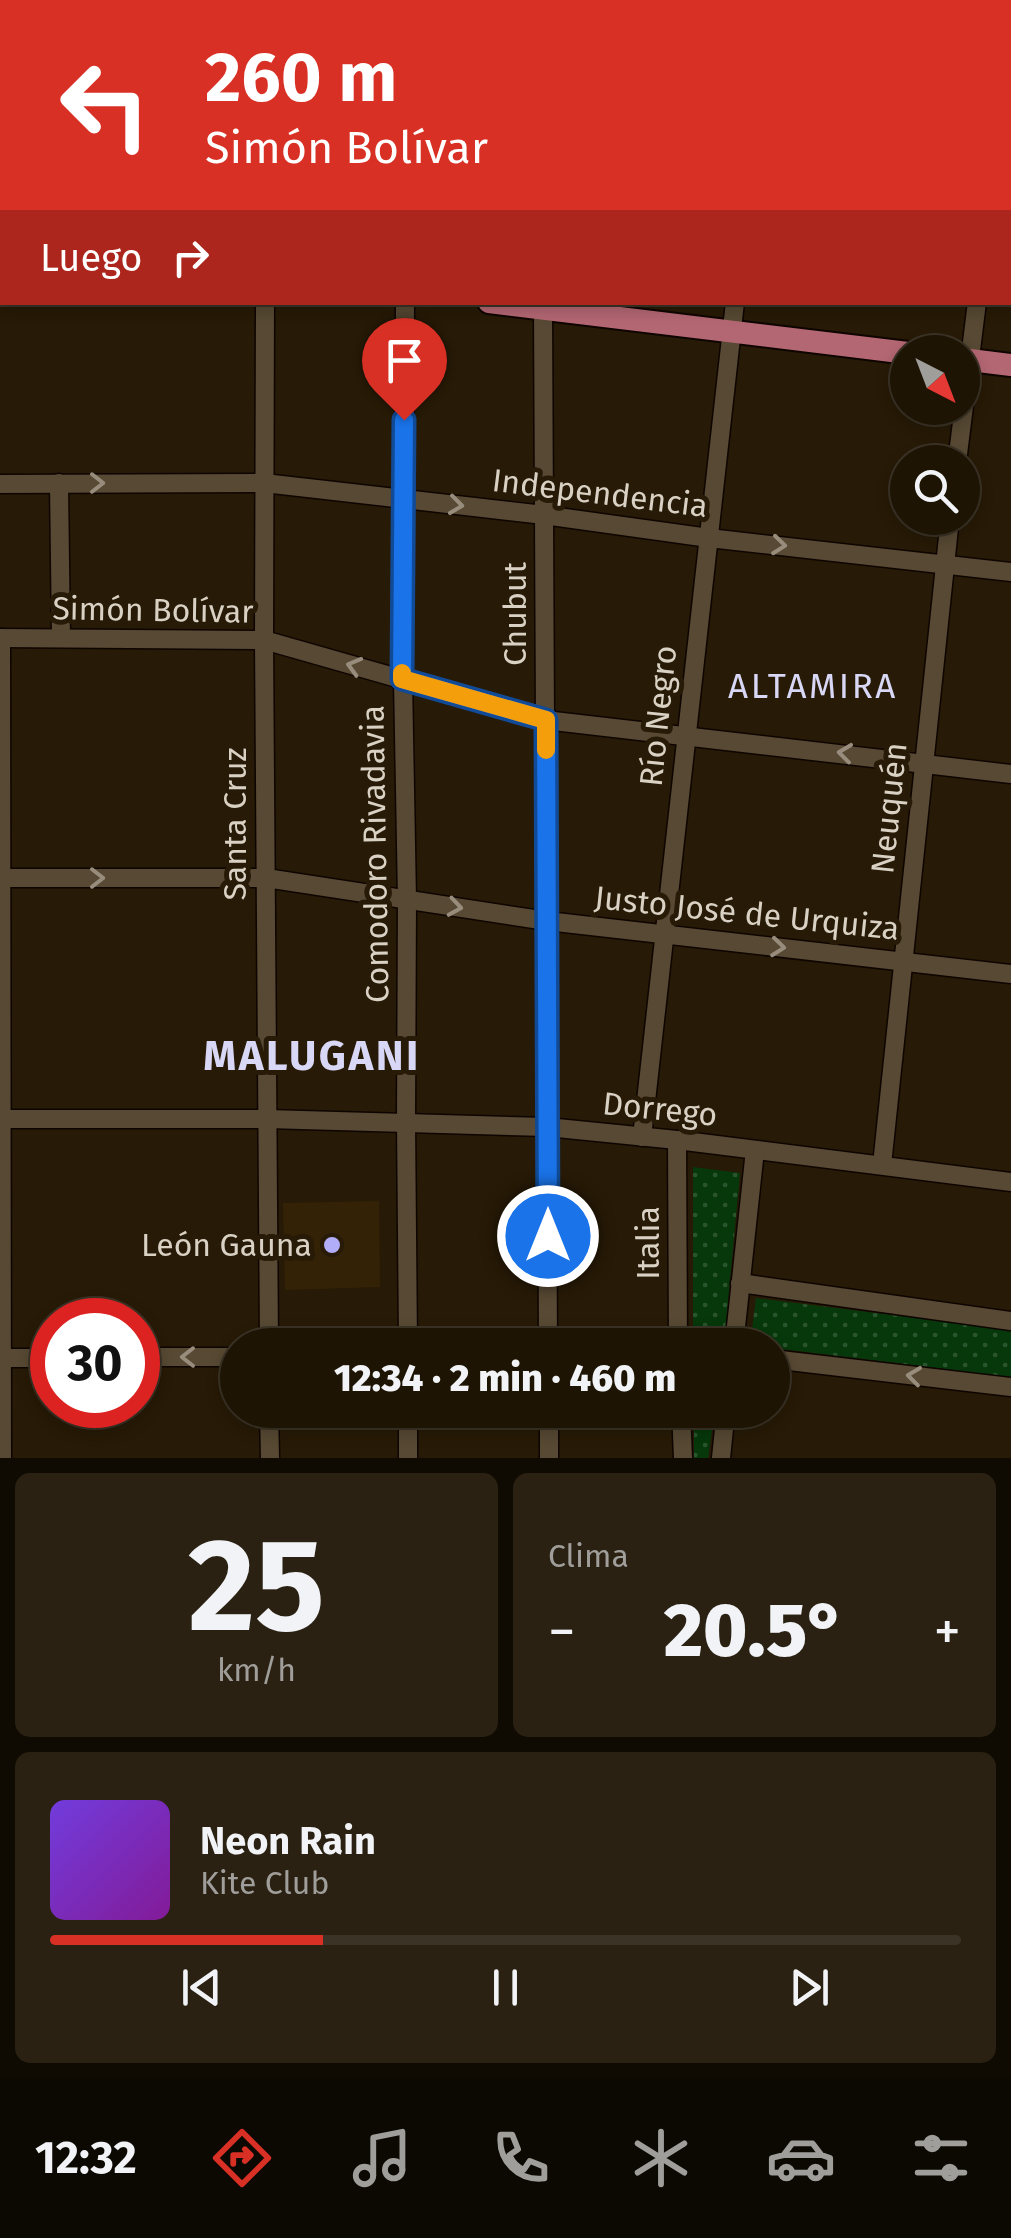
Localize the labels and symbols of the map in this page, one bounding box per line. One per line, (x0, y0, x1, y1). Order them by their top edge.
pin (362, 318, 447, 421)
north arrow (890, 335, 980, 425)
street label: Independencia (490, 461, 710, 525)
one-way arrow (90, 472, 106, 494)
one-way arrow (449, 494, 465, 515)
one-way arrow (771, 534, 787, 555)
street label: Chubut (496, 561, 534, 666)
street label: Simón Bolívar (52, 589, 255, 631)
street label: Río Negro (632, 644, 684, 788)
one-way arrow (346, 656, 363, 677)
district label: ALTAMIRA (728, 665, 898, 707)
street label: Comodoro Rivadavia (353, 705, 397, 1003)
street label: Neuquén (863, 740, 915, 876)
one-way arrow (836, 743, 852, 764)
street label: Santa Cruz (216, 747, 254, 901)
one-way arrow (90, 867, 106, 889)
street label: Justo José de Urquiza (593, 878, 901, 948)
one-way arrow (447, 896, 464, 917)
one-way arrow (770, 936, 786, 957)
district label: MALUGANI (203, 1031, 421, 1081)
street label: Dorrego (601, 1084, 719, 1134)
position arrow (496, 1184, 600, 1288)
street label: Italia (629, 1206, 667, 1280)
place label: León Gauna (141, 1226, 312, 1264)
marker: León Gauna (321, 1234, 343, 1256)
speed limit sign: 30 (30, 1298, 160, 1428)
one-way arrow (179, 1346, 194, 1368)
one-way arrow (906, 1366, 922, 1387)

